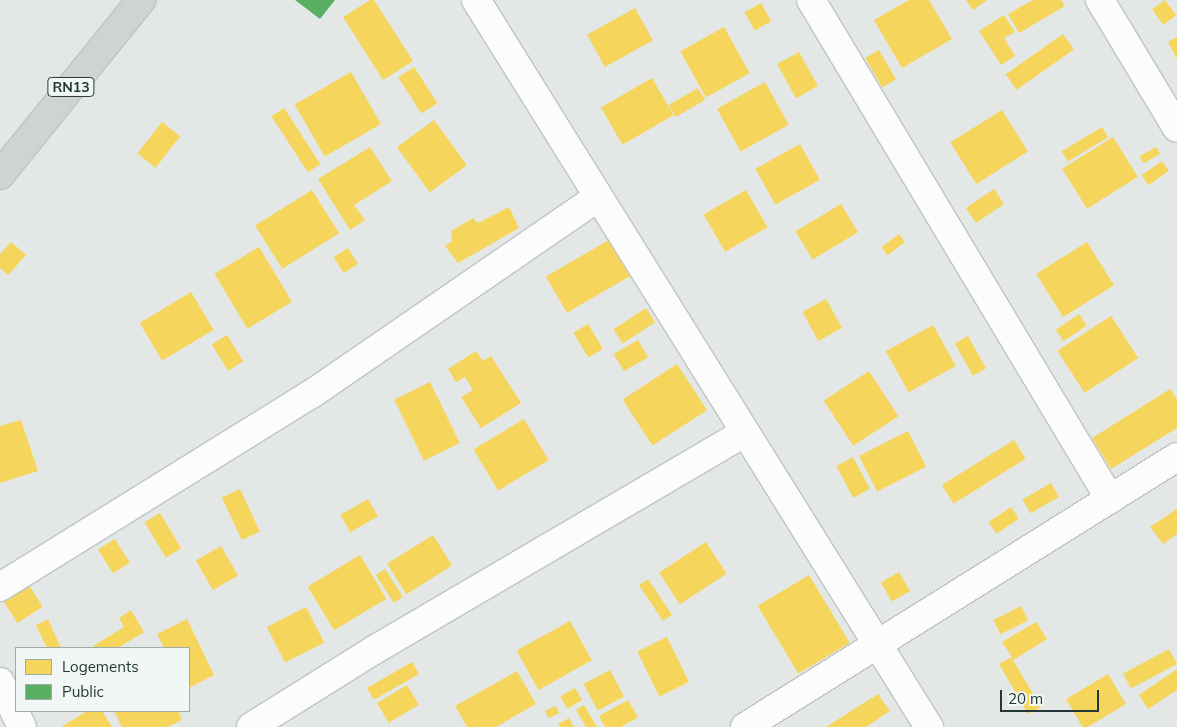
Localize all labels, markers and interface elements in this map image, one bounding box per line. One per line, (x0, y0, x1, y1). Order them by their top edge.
road number: RN13 (47, 75, 95, 98)
legend (15, 647, 190, 712)
text: Logements (62, 657, 139, 676)
scale bar (1002, 680, 1101, 712)
text: Public (62, 682, 104, 701)
text: 20 m (1008, 689, 1043, 708)

